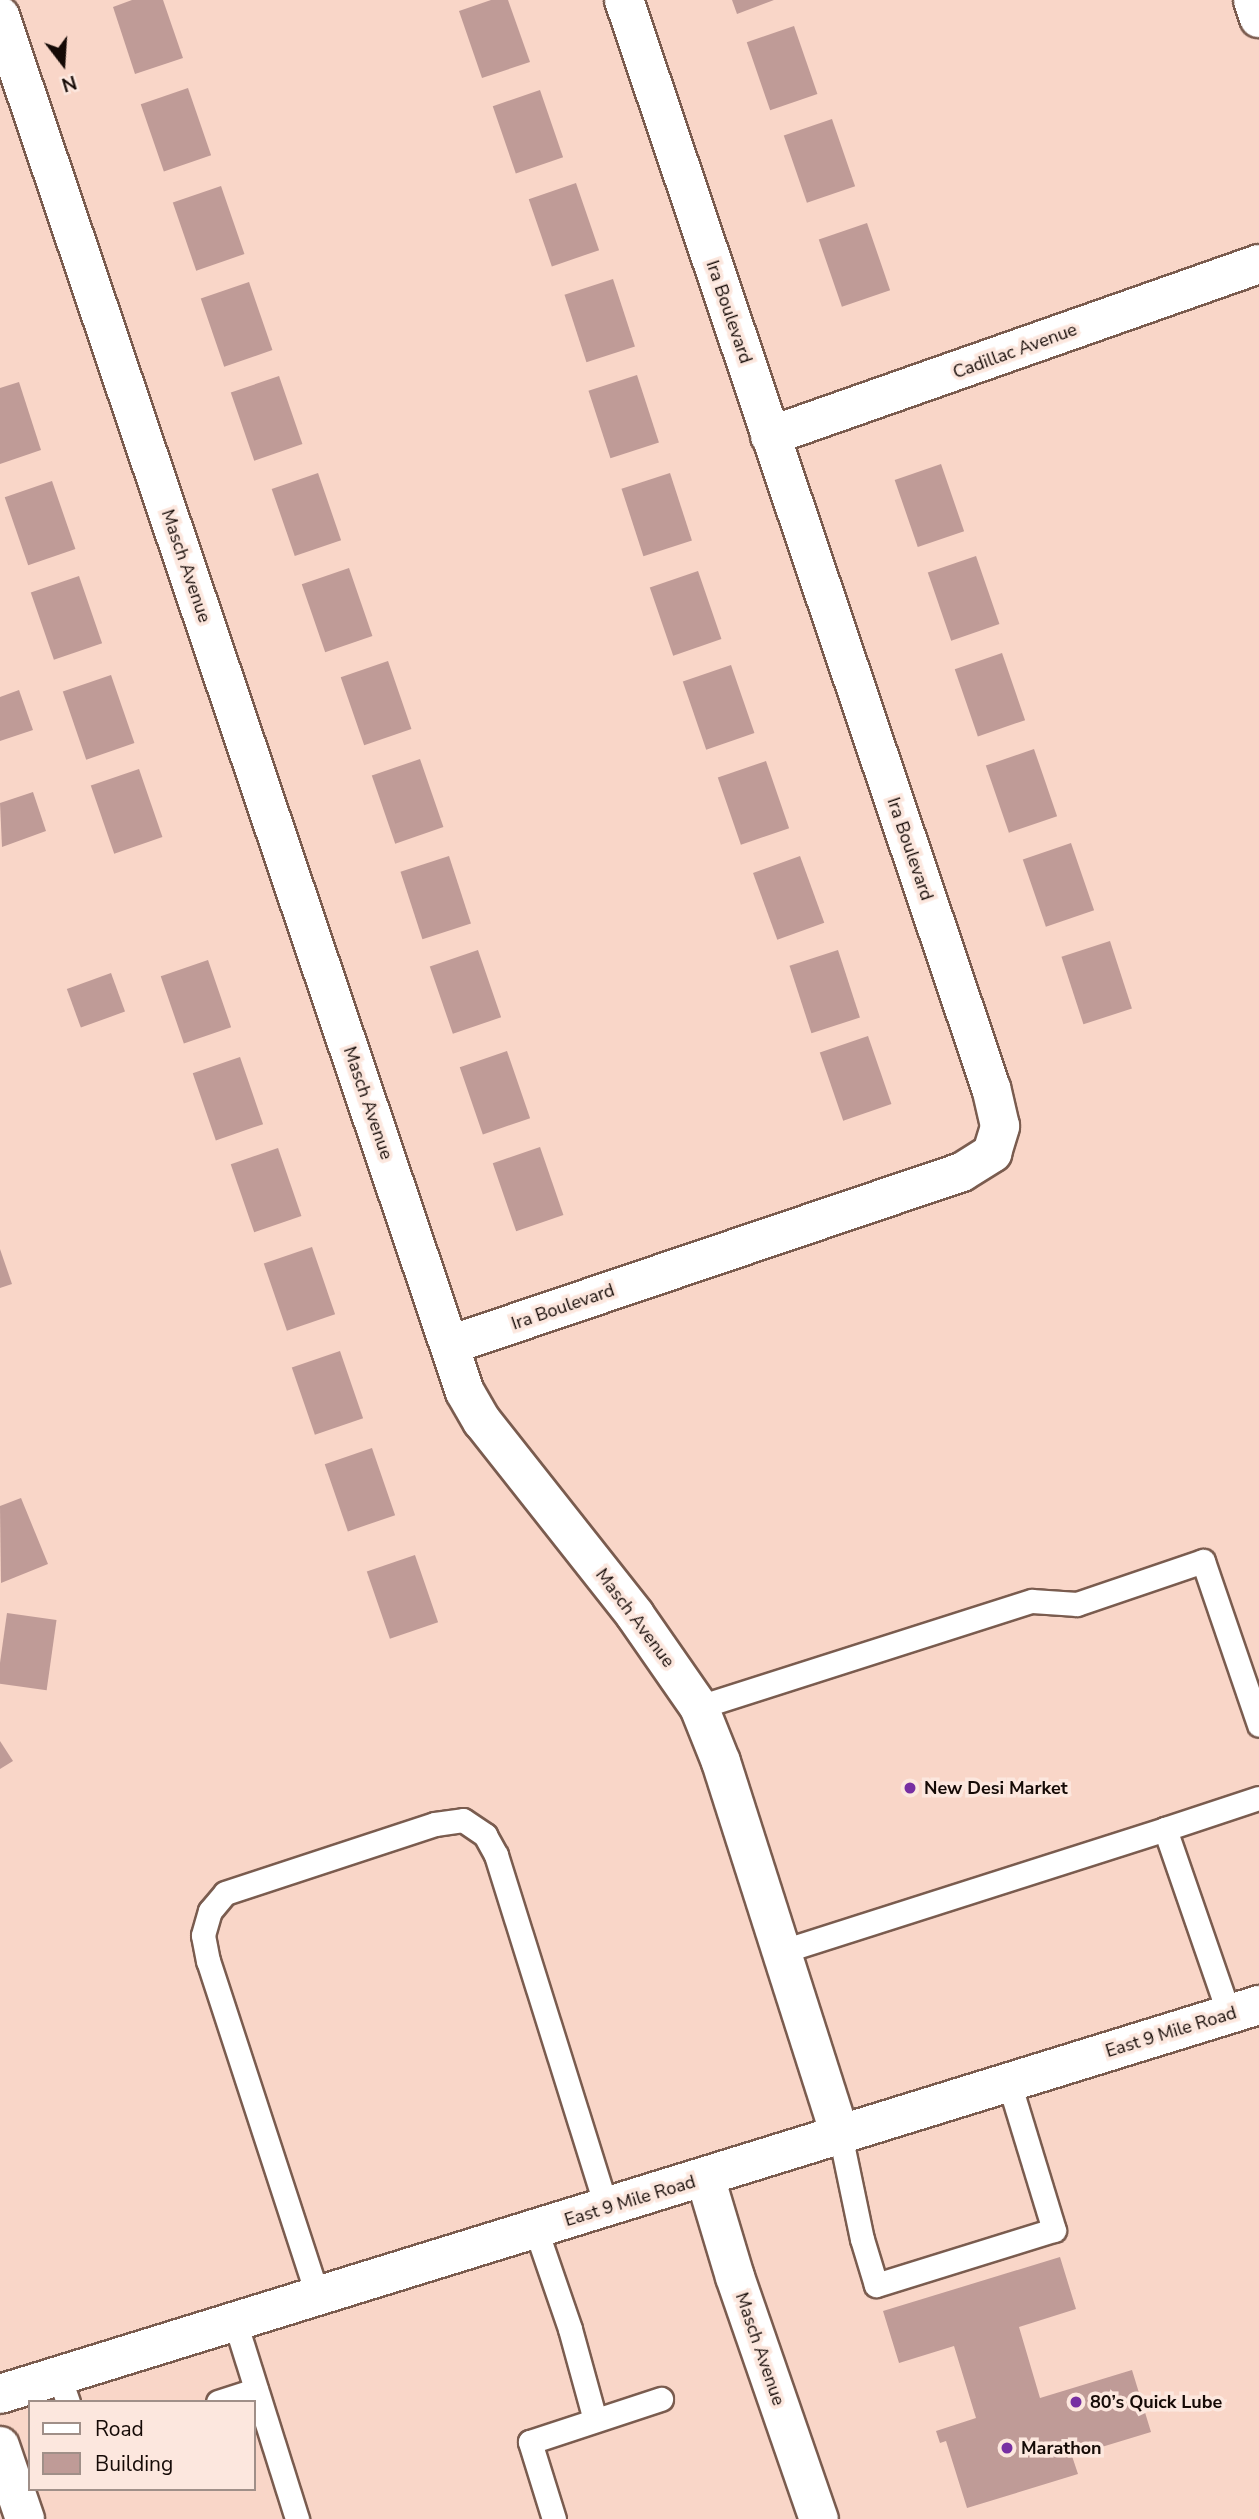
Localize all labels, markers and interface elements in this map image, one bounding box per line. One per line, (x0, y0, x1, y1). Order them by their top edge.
north arrow (28, 28, 98, 98)
text: N (59, 69, 80, 98)
street label: Ira Boulevard (701, 258, 757, 366)
street label: Cadillac Avenue (950, 319, 1080, 383)
street label: Masch Avenue (157, 507, 215, 625)
street label: Ira Boulevard (882, 795, 938, 903)
street label: Masch Avenue (339, 1044, 397, 1162)
street label: Ira Boulevard (509, 1279, 617, 1335)
street label: Masch Avenue (591, 1564, 679, 1672)
place label: New Desi Market (924, 1777, 1068, 1799)
marker: New Desi Market (902, 1780, 918, 1796)
street label: East 9 Mile Road (1103, 2002, 1239, 2062)
street label: East 9 Mile Road (562, 2171, 698, 2231)
street label: Masch Avenue (731, 2290, 789, 2408)
place label: 80’s Quick Lube (1090, 2391, 1222, 2413)
marker: 80’s Quick Lube (1068, 2394, 1084, 2410)
legend (28, 2400, 256, 2491)
text: Road (95, 2415, 144, 2443)
place label: Marathon (1021, 2437, 1102, 2459)
marker: Marathon (999, 2440, 1015, 2456)
text: Building (95, 2450, 173, 2478)

